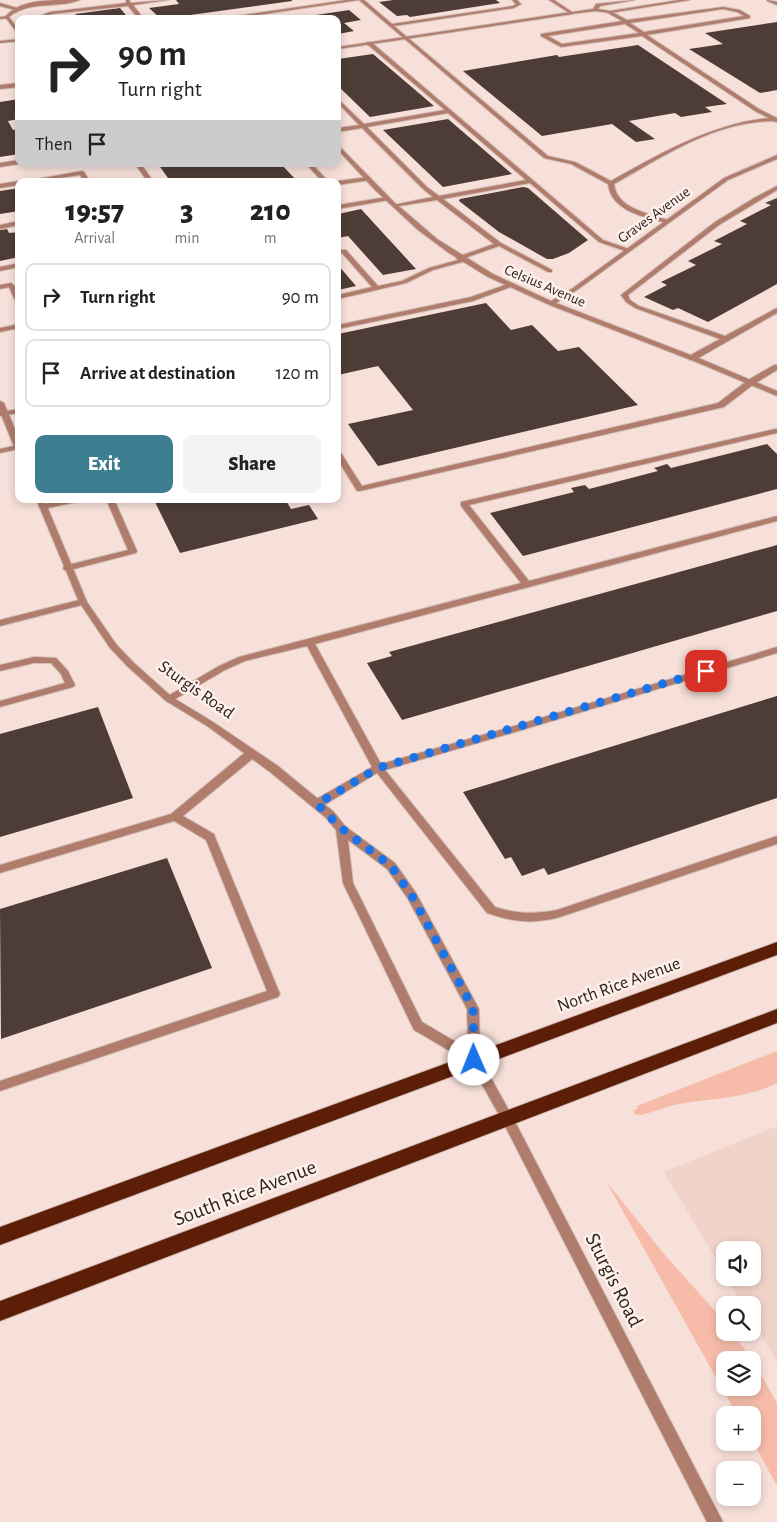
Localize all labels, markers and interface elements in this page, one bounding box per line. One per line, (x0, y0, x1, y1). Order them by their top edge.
icon: right (35, 35, 100, 100)
text: 90 m (118, 37, 187, 72)
text: Turn right (118, 78, 202, 100)
icon: arrive (83, 130, 111, 158)
text: Then (35, 135, 73, 154)
street label: Graves Avenue (615, 184, 693, 246)
text: 19:57 (65, 196, 124, 226)
text: 3 (180, 196, 194, 226)
text: 210 (250, 196, 291, 226)
text: Arrival (74, 230, 115, 246)
text: min (174, 230, 199, 246)
text: m (264, 230, 277, 246)
street label: Celsius Avenue (502, 262, 588, 310)
icon: right (37, 283, 65, 311)
text: Turn right (80, 288, 155, 307)
text: 90 m (282, 288, 319, 307)
icon: arrive (37, 359, 65, 387)
text: Arrive at destination (80, 364, 236, 383)
text: 120 m (275, 364, 319, 383)
button: Exit (35, 435, 173, 493)
button: Share (183, 435, 321, 493)
pin (685, 650, 727, 692)
icon: arrive (692, 657, 720, 685)
street label: Sturgis Road (155, 658, 237, 722)
street label: North Rice Avenue (555, 954, 683, 1016)
position arrow (447, 1033, 499, 1085)
street label: South Rice Avenue (171, 1156, 319, 1230)
street label: Sturgis Road (581, 1230, 647, 1330)
map controls (716, 1241, 761, 1506)
button: sound (716, 1241, 761, 1286)
button: search (716, 1296, 761, 1341)
button: layers (716, 1351, 761, 1396)
button: + (716, 1406, 761, 1451)
button: − (716, 1461, 761, 1506)

